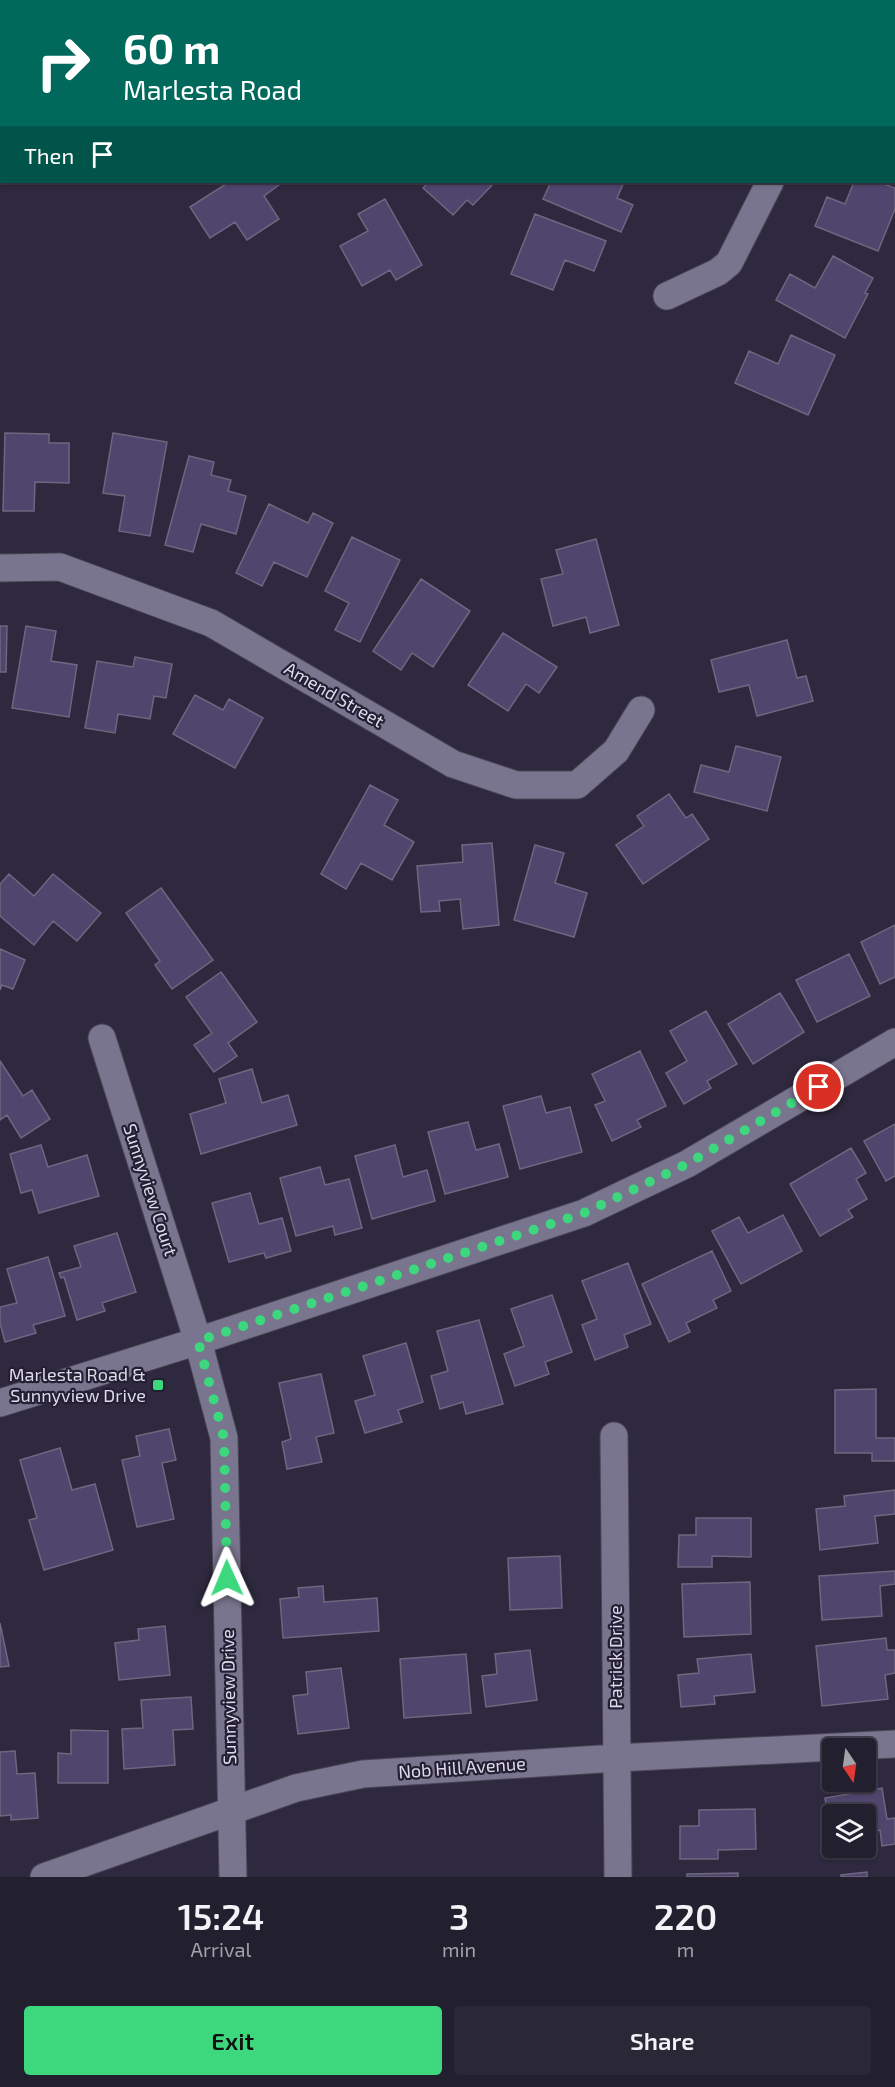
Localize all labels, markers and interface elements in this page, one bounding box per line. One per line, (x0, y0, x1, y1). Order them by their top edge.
text: 60 m (123, 22, 220, 72)
icon: right (24, 24, 102, 102)
text: Marlesta Road (123, 73, 302, 105)
icon: arrive (86, 138, 119, 171)
text: Then (24, 142, 74, 168)
street label: Amend Street (281, 657, 388, 732)
pin (793, 1061, 844, 1112)
icon: arrive (802, 1070, 835, 1103)
street label: Sunnyview Court (119, 1121, 183, 1259)
place label: Marlesta Road & Sunnyview Drive (9, 1363, 146, 1406)
marker: Marlesta Road & Sunnyview Drive (151, 1378, 165, 1392)
position arrow (195, 1546, 259, 1610)
street label: Patrick Drive (604, 1605, 626, 1709)
street label: Sunnyview Drive (216, 1629, 240, 1765)
north arrow (822, 1738, 876, 1792)
map controls (822, 1738, 876, 1858)
street label: Nob Hill Avenue (397, 1752, 526, 1782)
button: layers (822, 1804, 876, 1858)
text: 15:24 (178, 1894, 264, 1937)
text: 3 (449, 1894, 469, 1937)
text: 220 (654, 1894, 717, 1937)
text: Arrival (191, 1937, 251, 1961)
text: min (442, 1937, 476, 1961)
text: m (677, 1937, 694, 1961)
button: Exit (24, 2006, 442, 2075)
button: Share (454, 2006, 871, 2075)

